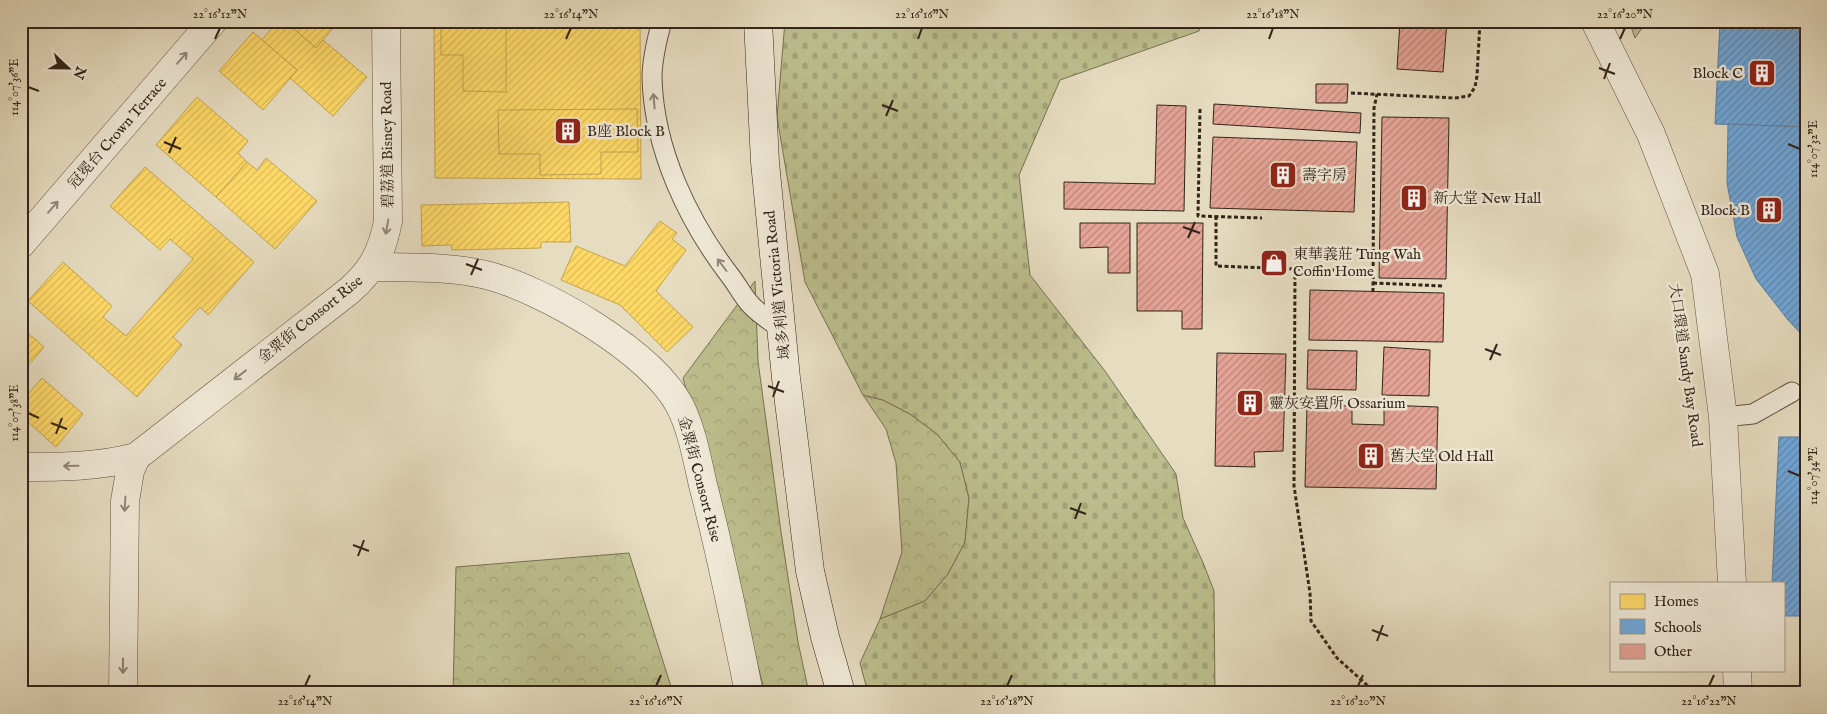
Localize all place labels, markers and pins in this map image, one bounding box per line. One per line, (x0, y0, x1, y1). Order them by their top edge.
building icon: Block C (1747, 58, 1777, 88)
place label: Block C (1693, 64, 1743, 83)
building icon: B座 Block B (553, 116, 583, 146)
place label: B座 Block B (587, 122, 665, 141)
building icon: 壽字房 (1268, 160, 1298, 190)
place label: 壽字房 (1302, 166, 1347, 185)
building icon: 新大堂 New Hall (1399, 183, 1429, 213)
place label: 新大堂 New Hall (1433, 189, 1542, 208)
building icon: Block B (1754, 195, 1784, 225)
place label: Block B (1700, 201, 1750, 220)
place label: 東華義莊 Tung Wah Coffin Home (1293, 245, 1421, 281)
shop icon: 東華義莊 Tung Wah Coffin Home (1259, 248, 1289, 278)
building icon: 靈灰安置所 Ossarium (1235, 388, 1265, 418)
place label: 靈灰安置所 Ossarium (1269, 394, 1406, 413)
building icon: 舊大堂 Old Hall (1356, 441, 1386, 471)
place label: 舊大堂 Old Hall (1390, 447, 1494, 466)

